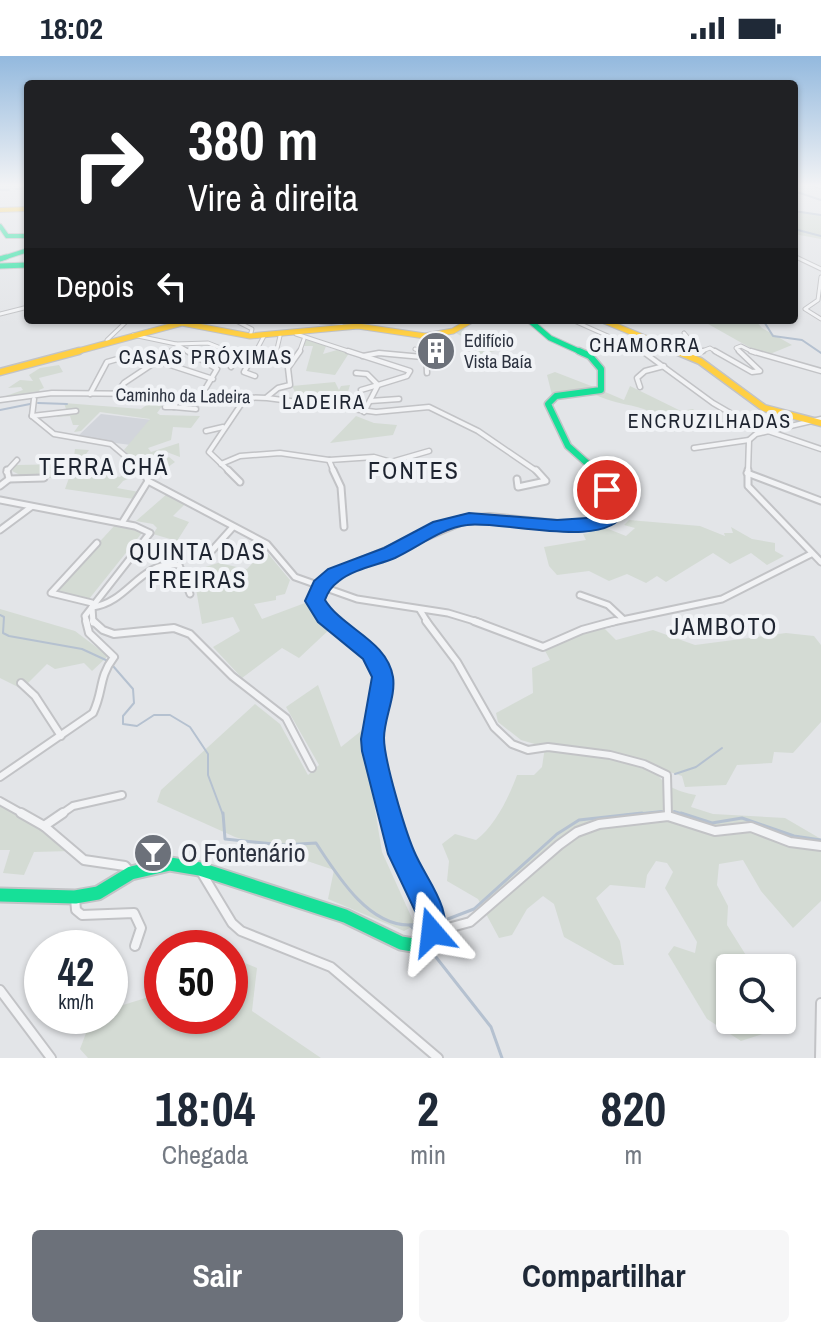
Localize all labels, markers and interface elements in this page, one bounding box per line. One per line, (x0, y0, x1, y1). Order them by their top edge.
text: 18:02 (40, 8, 103, 48)
text: 380 m (188, 102, 318, 177)
icon: right (56, 112, 160, 216)
text: Vire à direita (188, 174, 358, 222)
icon: left (150, 264, 194, 308)
text: Depois (56, 266, 134, 306)
place label: Edifício Vista Baía (464, 328, 532, 374)
building icon: Edifício Vista Baía (415, 330, 457, 372)
district label: CHAMORRA (589, 331, 701, 358)
district label: CASAS PRÓXIMAS (119, 343, 293, 370)
street label: Caminho da Ladeira (116, 382, 251, 409)
district label: LADEIRA (282, 388, 366, 415)
district label: ENCRUZILHADAS (628, 407, 792, 434)
district label: TERRA CHÃ (39, 450, 169, 482)
district label: FONTES (368, 454, 460, 486)
pin (573, 456, 641, 524)
icon: arrive (585, 468, 629, 512)
district label: QUINTA DAS FREIRAS (129, 535, 267, 595)
district label: JAMBOTO (670, 610, 778, 642)
bar icon: O Fontenário (132, 832, 174, 874)
place label: O Fontenário (181, 835, 306, 870)
position arrow (390, 890, 474, 974)
speed limit sign: 50 (144, 930, 248, 1034)
text: 42 (58, 945, 94, 998)
map controls (716, 954, 796, 1034)
button: search (716, 954, 796, 1034)
text: km/h (58, 988, 94, 1015)
text: 18:04 (155, 1076, 255, 1141)
text: 2 (417, 1076, 439, 1141)
text: 820 (601, 1076, 666, 1141)
text: Chegada (162, 1137, 248, 1172)
text: min (410, 1137, 446, 1172)
text: m (625, 1137, 642, 1172)
button: Sair (32, 1230, 403, 1322)
button: Compartilhar (419, 1230, 789, 1322)

